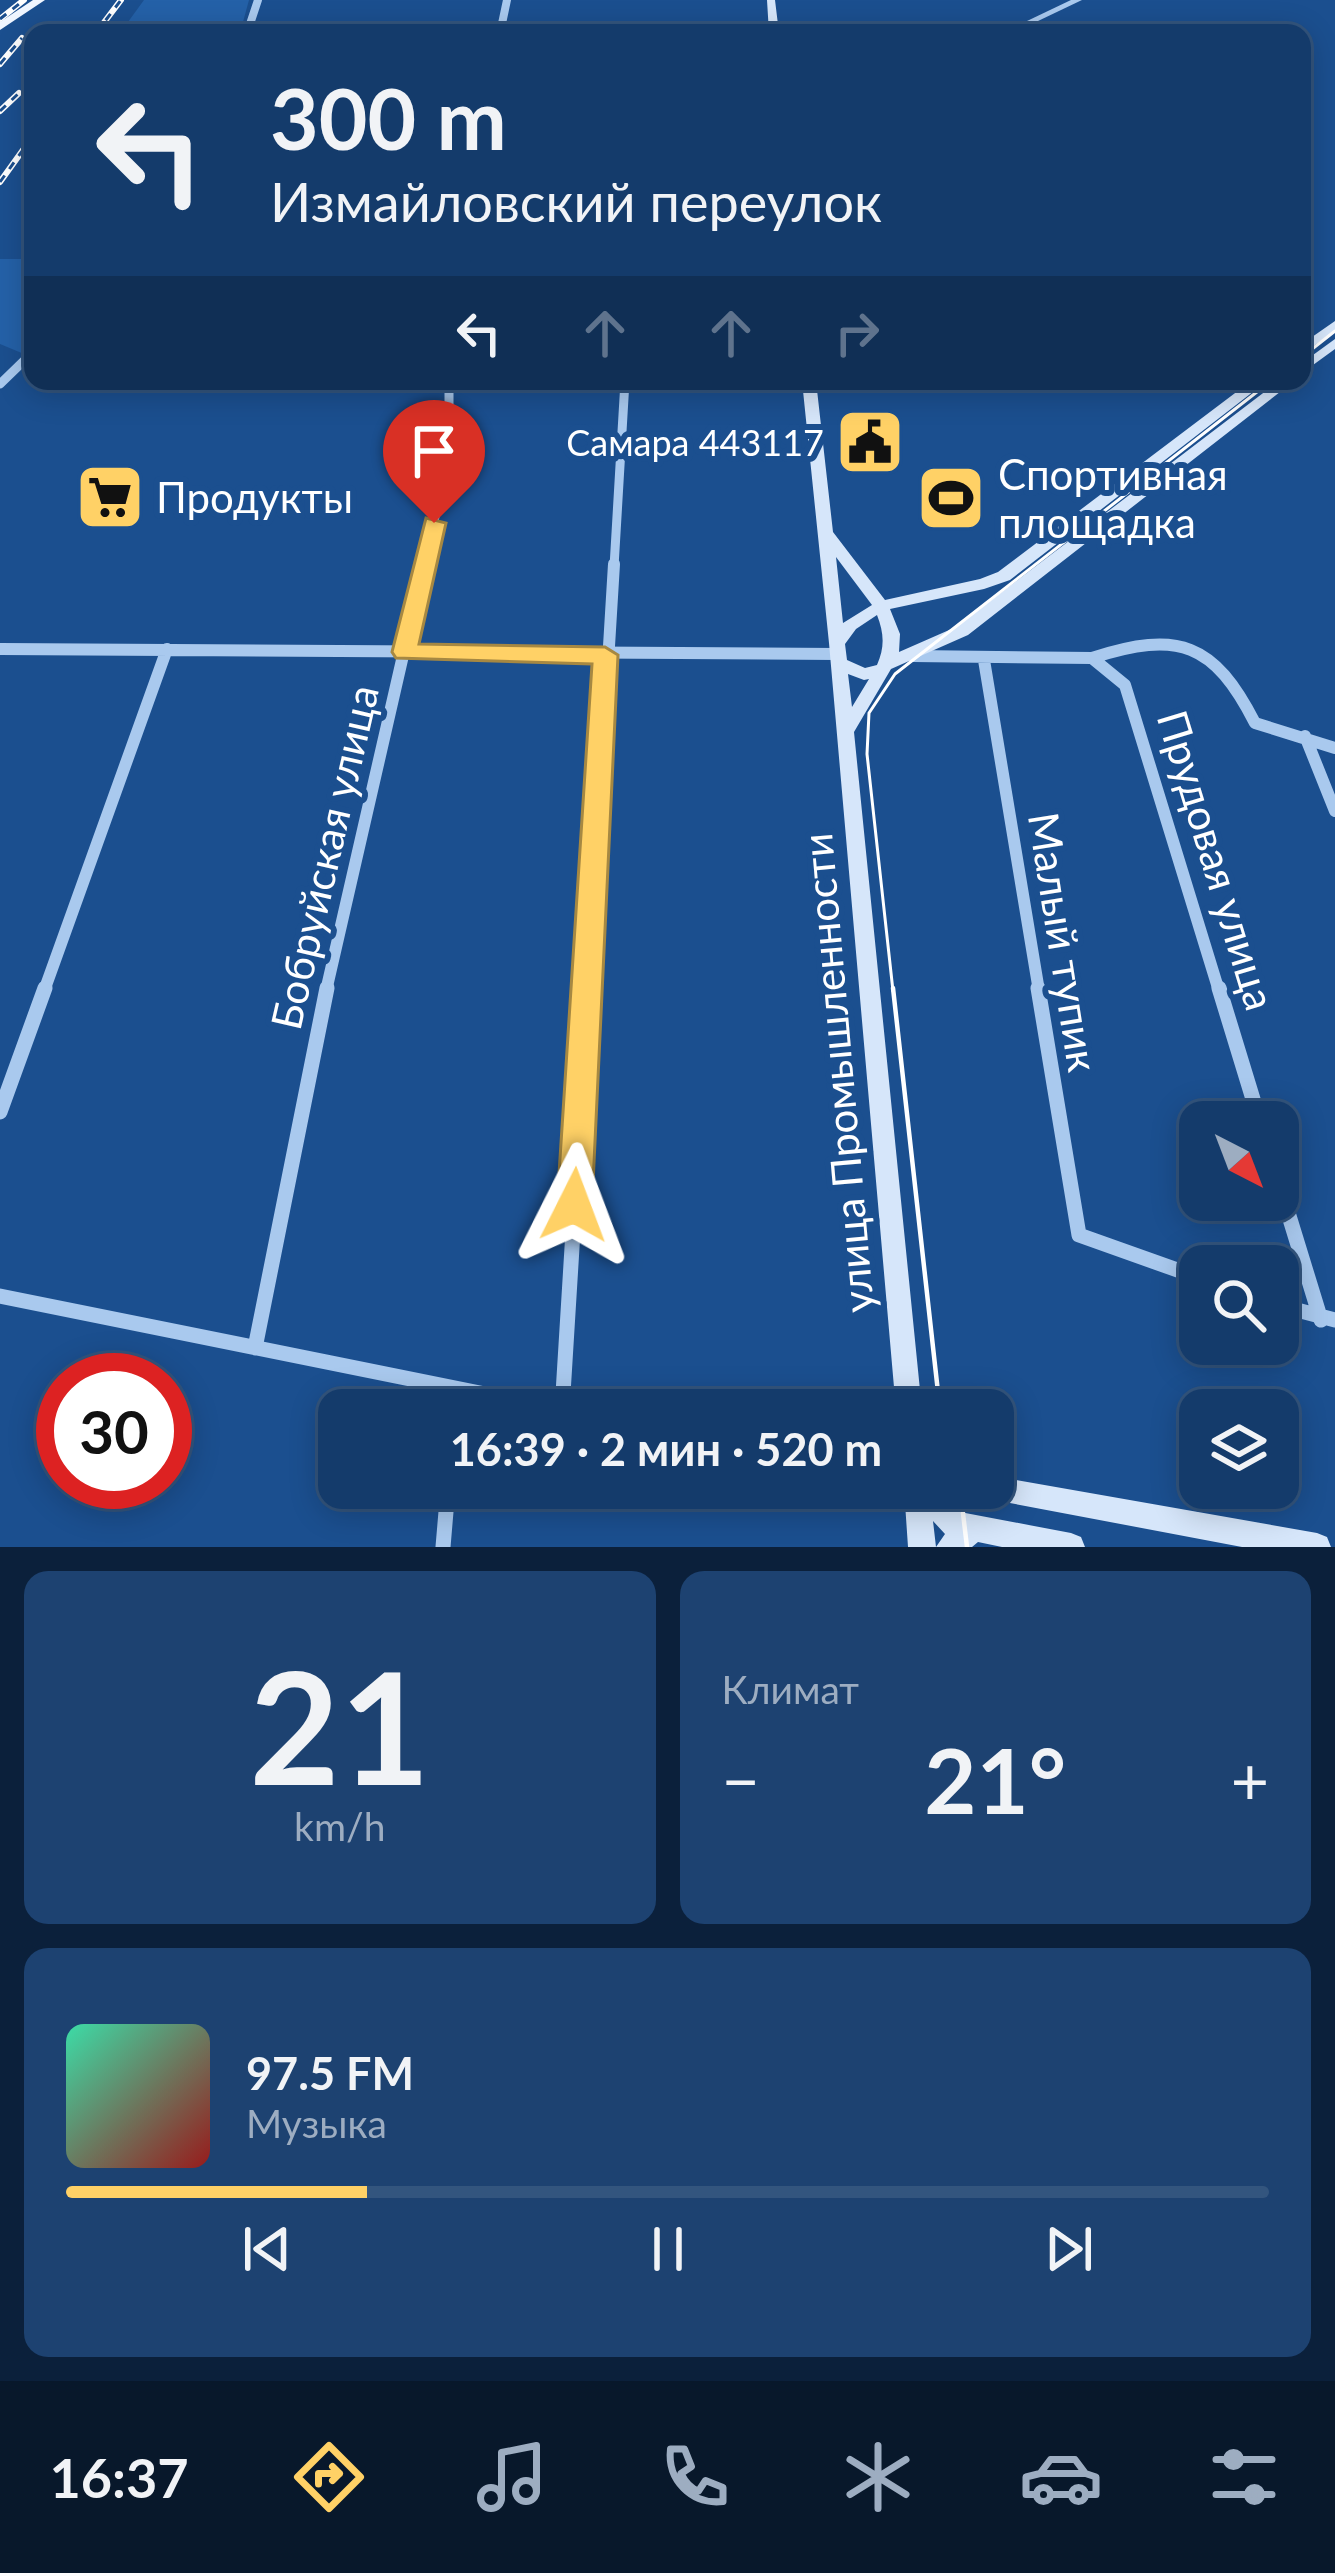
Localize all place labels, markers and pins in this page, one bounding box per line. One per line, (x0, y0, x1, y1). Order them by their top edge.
pin (383, 400, 485, 523)
public building icon: Самара 443117 (835, 407, 905, 477)
place label: Самара 443117 (566, 420, 824, 464)
place label: Спортивная площадка (998, 449, 1228, 547)
supermarket icon: Продукты (75, 462, 145, 532)
sports icon: Спортивная площадка (916, 463, 986, 533)
place label: Продукты (156, 472, 353, 522)

